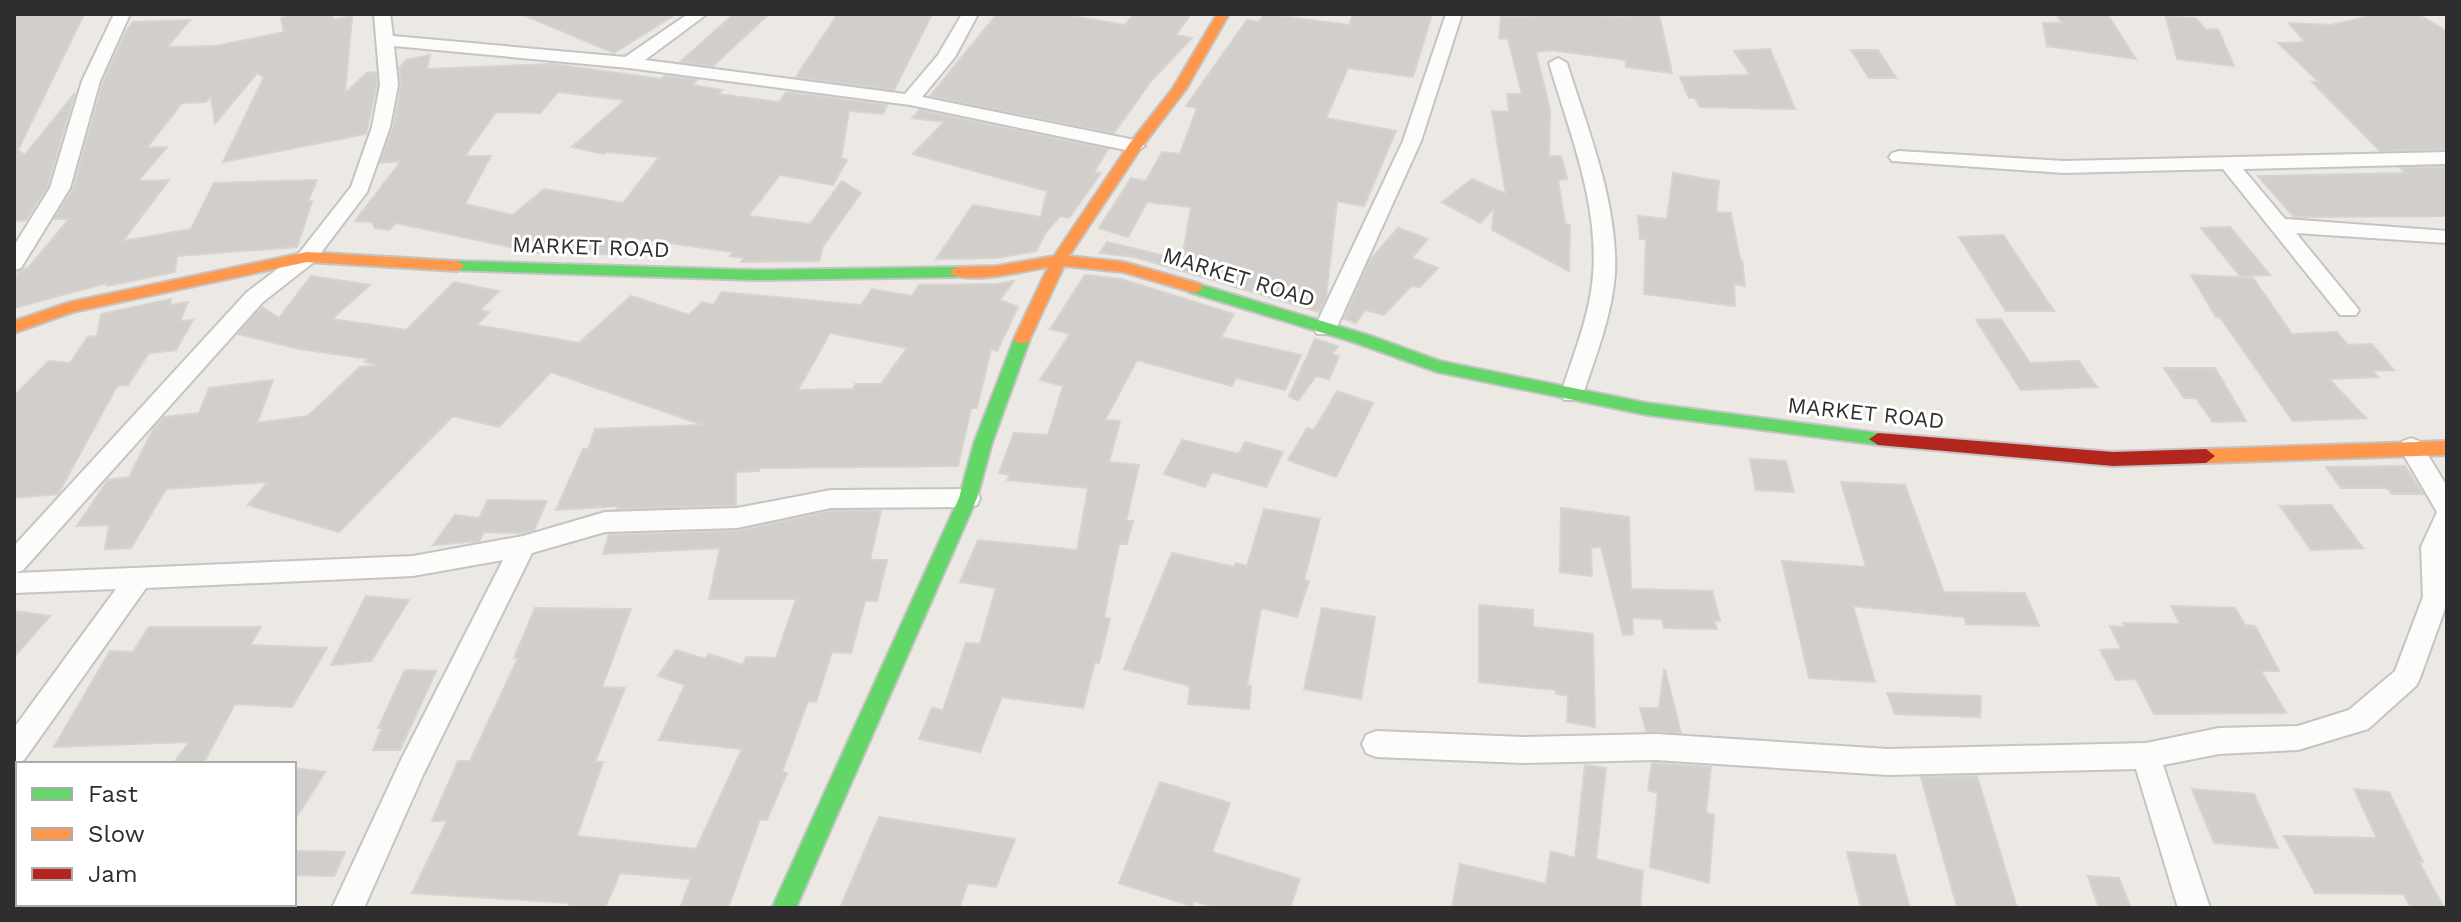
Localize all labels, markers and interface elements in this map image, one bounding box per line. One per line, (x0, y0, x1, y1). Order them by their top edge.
street label: MARKET ROAD (512, 232, 670, 262)
street label: MARKET ROAD (1160, 242, 1318, 312)
street label: MARKET ROAD (1786, 392, 1946, 434)
legend (16, 762, 296, 906)
text: Fast (88, 780, 138, 808)
text: Slow (88, 820, 145, 848)
text: Jam (88, 860, 138, 888)

